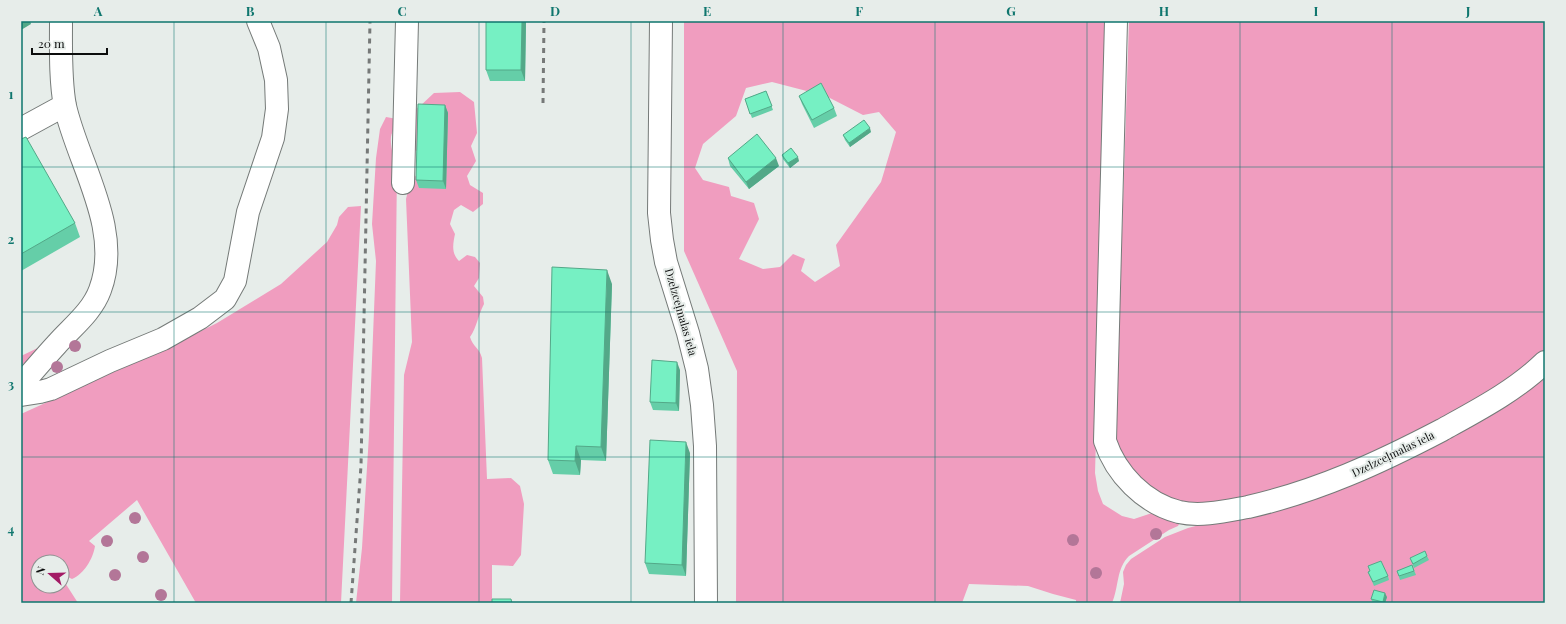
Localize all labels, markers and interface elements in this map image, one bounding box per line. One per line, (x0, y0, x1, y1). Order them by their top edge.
text: A (93, 2, 103, 19)
text: B (246, 2, 255, 19)
text: C (397, 2, 407, 19)
text: D (550, 2, 560, 19)
text: E (703, 2, 711, 19)
text: F (855, 2, 863, 19)
text: G (1006, 2, 1016, 19)
text: H (1159, 2, 1169, 19)
text: I (1314, 2, 1319, 19)
text: J (1465, 2, 1471, 19)
scale bar (32, 30, 107, 56)
text: 20 m (38, 35, 65, 51)
text: 1 (9, 85, 14, 102)
text: 2 (8, 230, 15, 247)
street label: Dzelzceļmalas iela (662, 266, 701, 358)
text: 3 (8, 375, 14, 392)
street label: Dzelzceļmalas iela (1349, 427, 1437, 480)
text: 4 (8, 520, 15, 537)
north arrow (30, 554, 70, 594)
text: N (32, 564, 49, 577)

